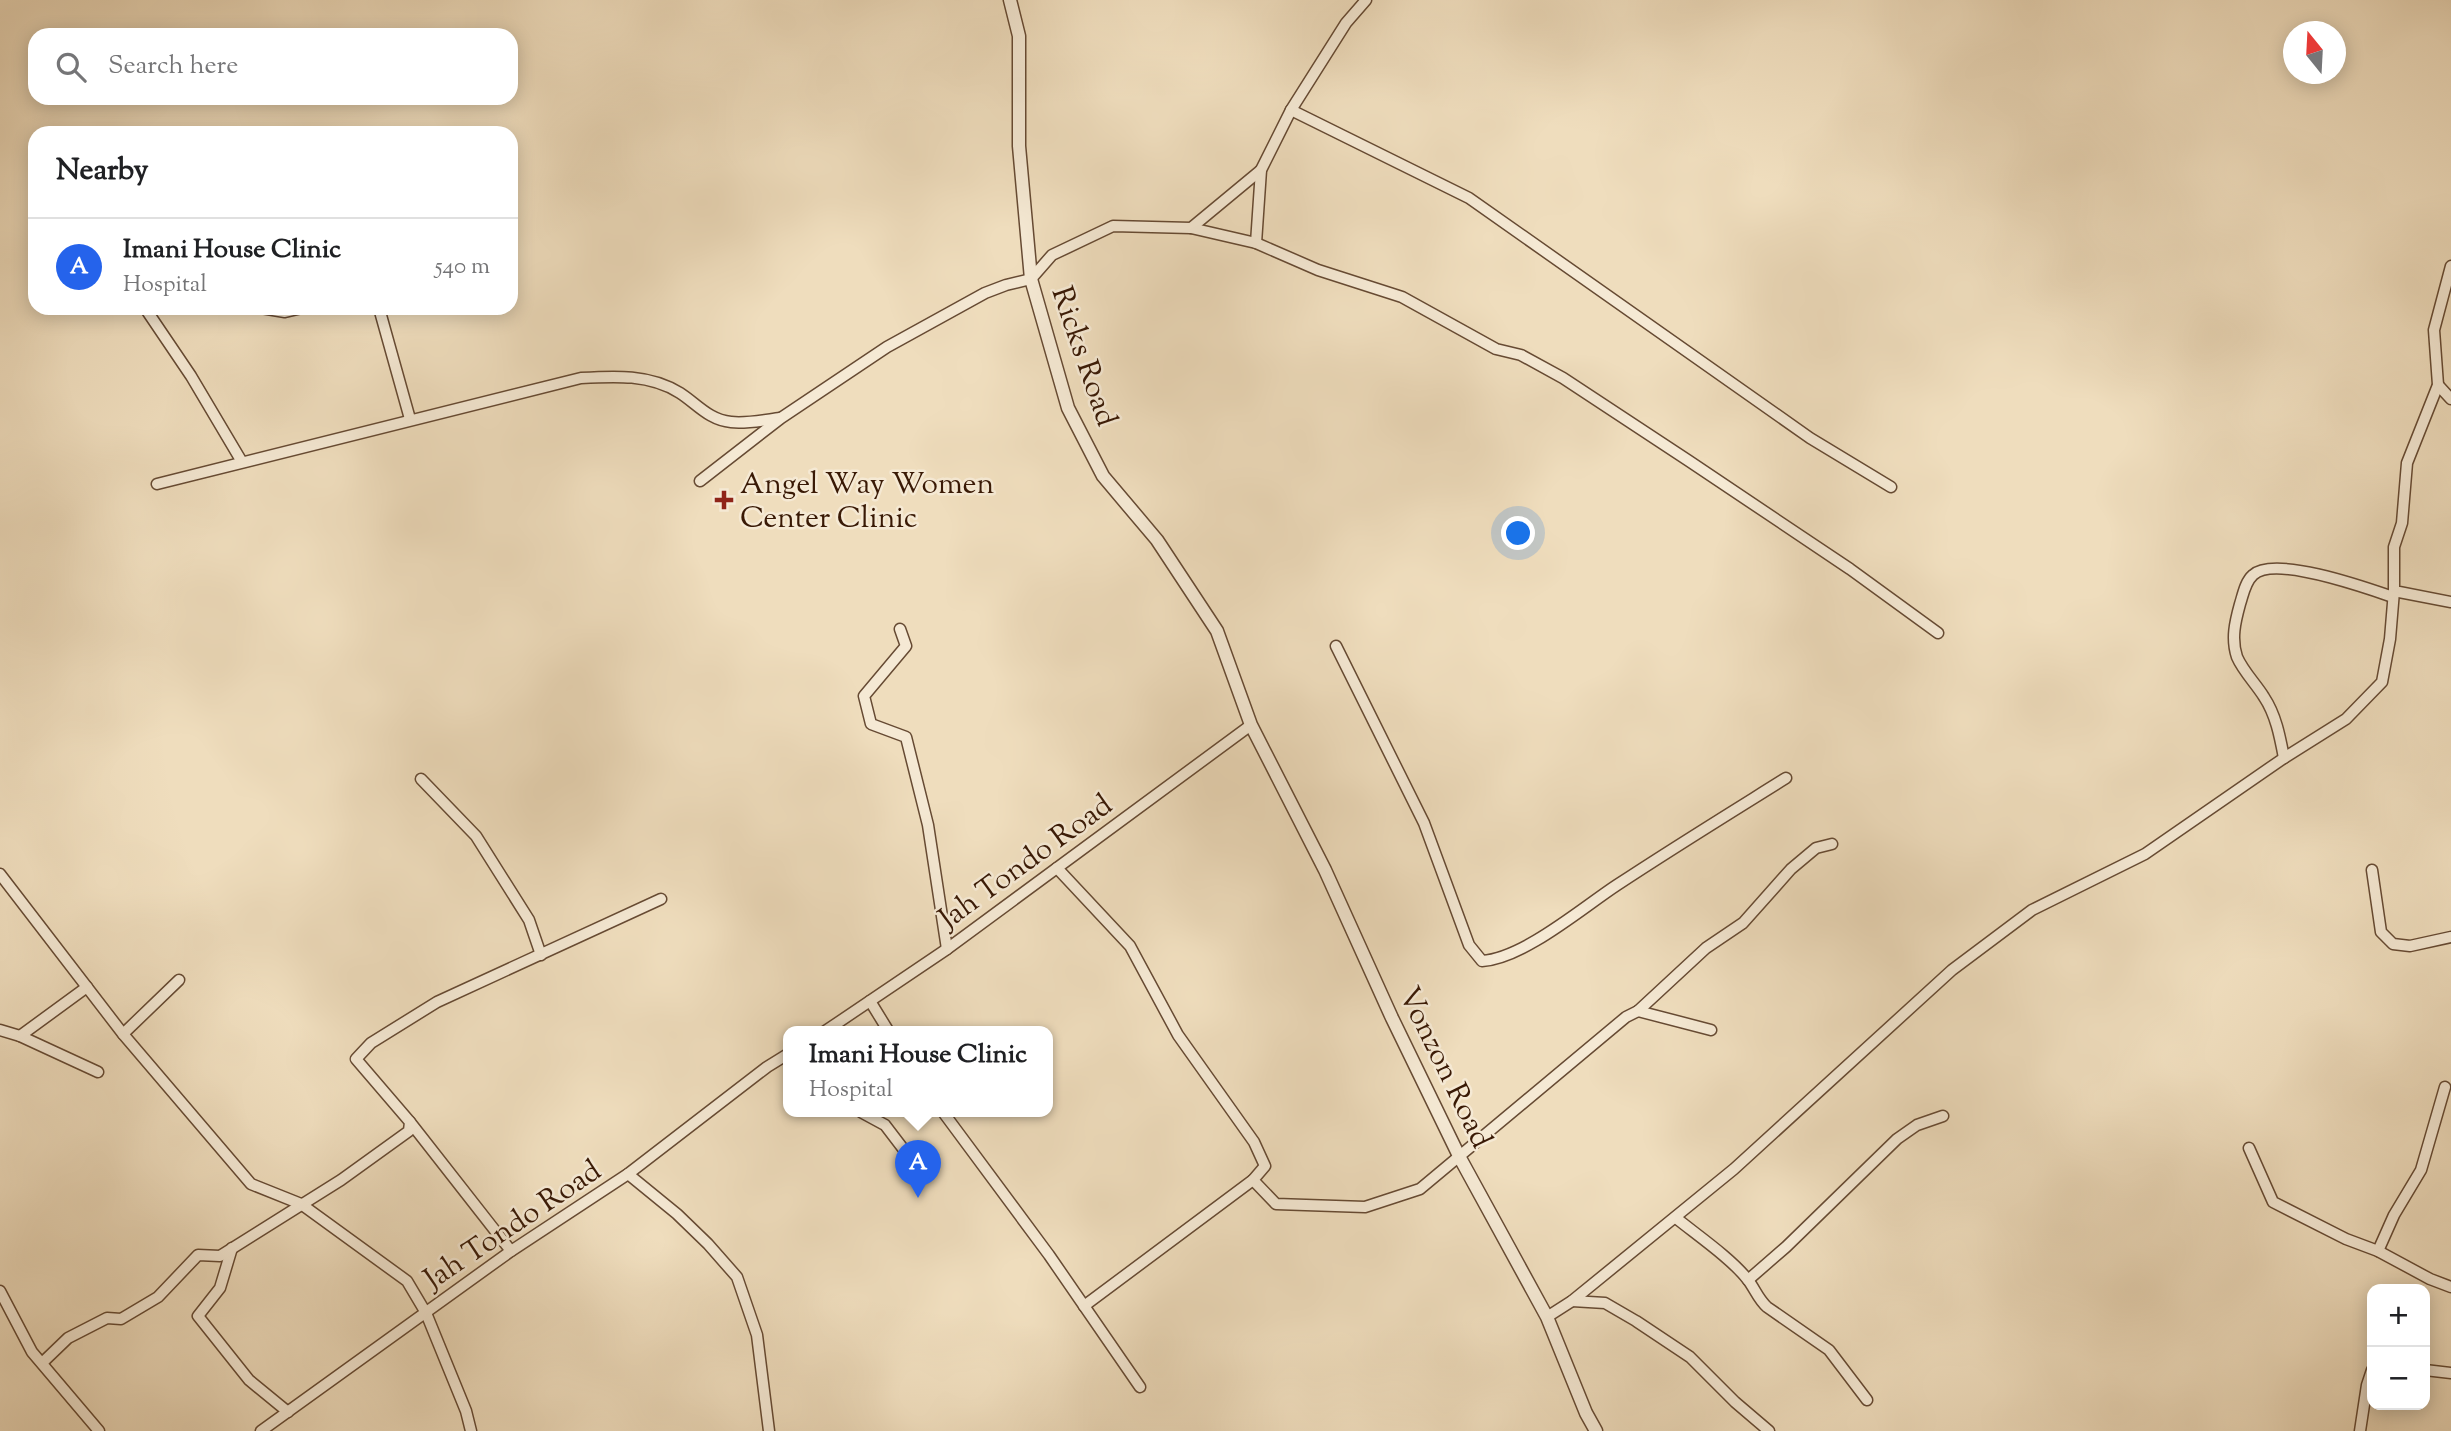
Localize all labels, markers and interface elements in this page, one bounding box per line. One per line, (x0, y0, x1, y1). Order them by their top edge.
north arrow (2283, 21, 2346, 84)
search box (28, 28, 518, 105)
icon: search (52, 48, 90, 86)
text: Search here (108, 48, 238, 85)
text: Nearby (56, 150, 148, 193)
text: Imani House Clinic (123, 232, 341, 269)
text: A (70, 251, 88, 284)
text: 540 m (435, 251, 490, 284)
text: Hospital (123, 269, 207, 302)
street label: Ricks Road (1039, 281, 1127, 433)
place label: Angel Way Women Center Clinic (740, 464, 994, 541)
marker: Angel Way Women Center Clinic (714, 490, 734, 510)
your location (1501, 516, 1535, 550)
street label: Jah Tondo Road (929, 785, 1122, 942)
street label: Vonzon Road (1386, 980, 1501, 1156)
popup (783, 1026, 1053, 1117)
text: Imani House Clinic (809, 1037, 1027, 1074)
text: Hospital (809, 1074, 893, 1107)
pin: A (895, 1140, 941, 1198)
street label: Jah Tondo Road (414, 1151, 611, 1303)
map controls (2367, 1284, 2430, 1410)
button: + (2367, 1284, 2430, 1347)
button: − (2367, 1347, 2430, 1410)

